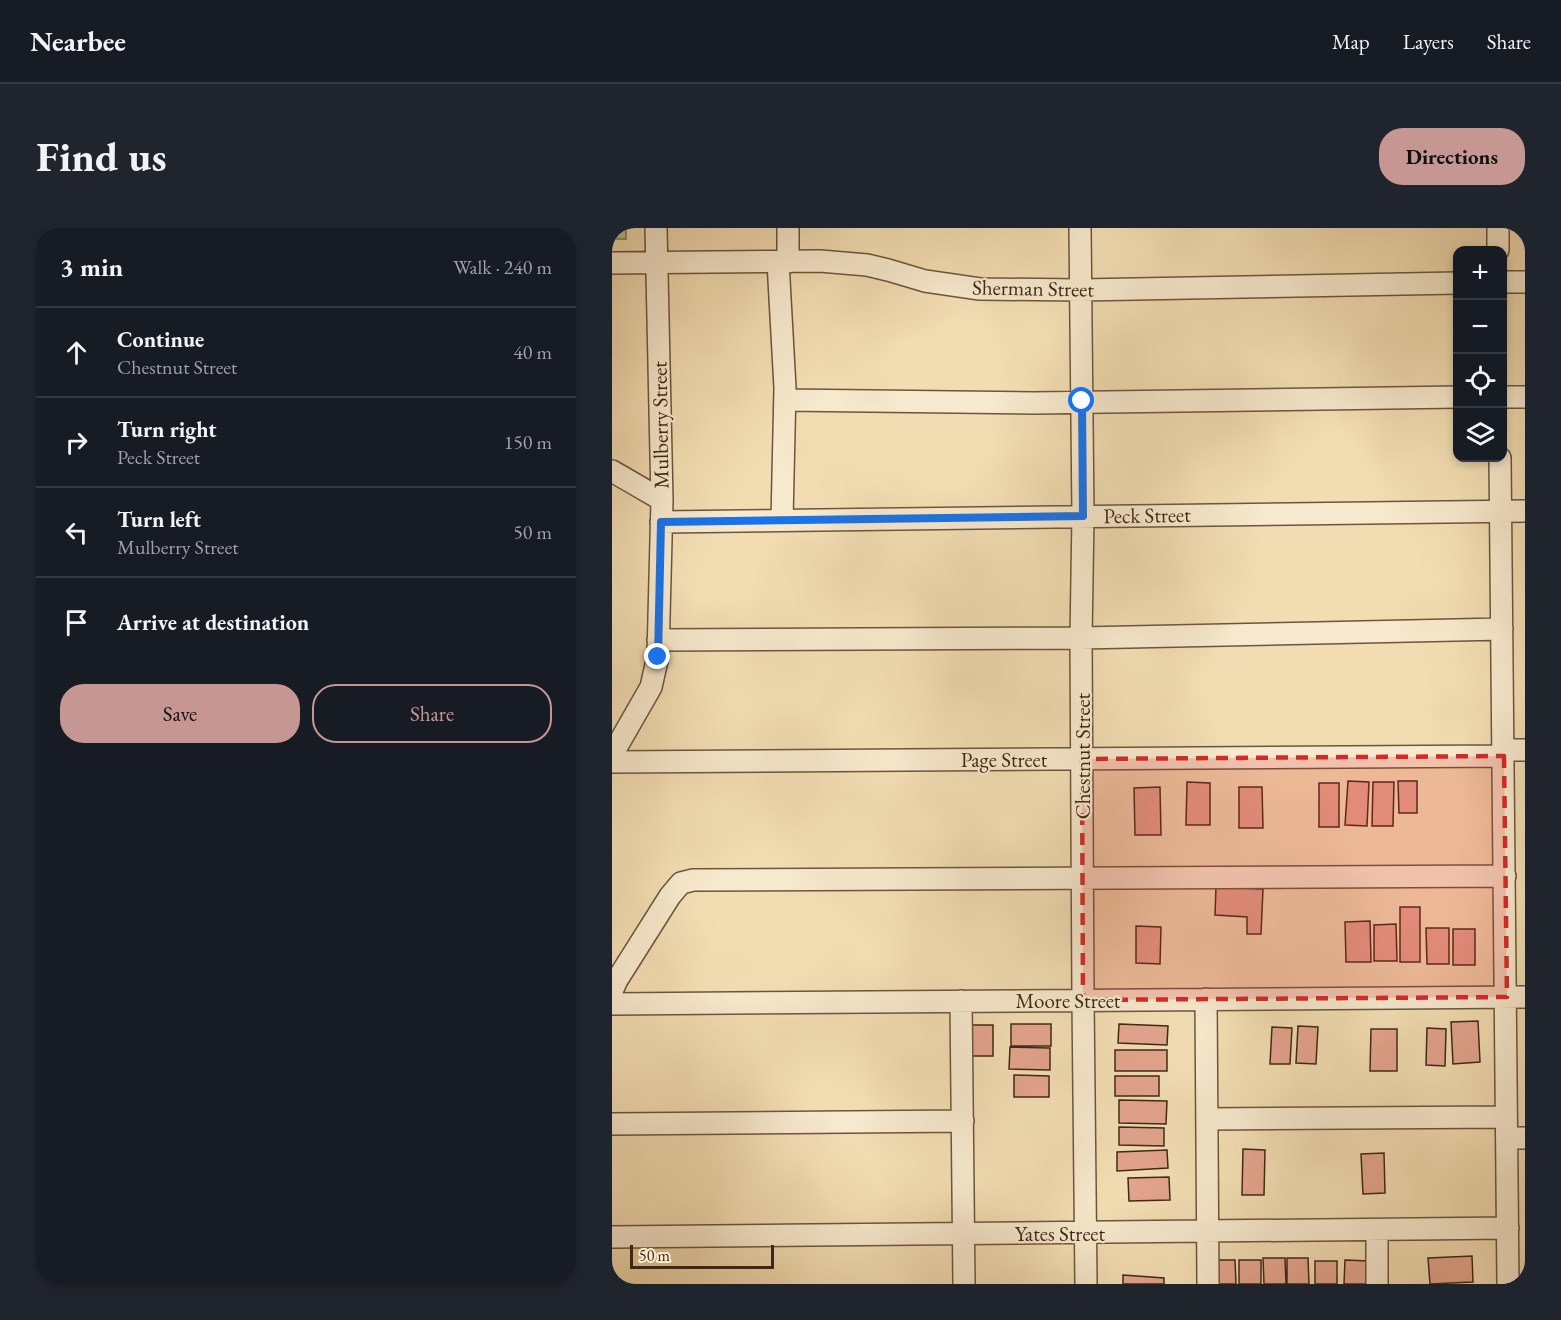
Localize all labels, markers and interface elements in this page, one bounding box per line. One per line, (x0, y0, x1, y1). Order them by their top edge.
text: Nearbee (30, 23, 126, 59)
text: Map (1332, 28, 1370, 55)
text: Layers (1403, 28, 1454, 55)
text: Share (1487, 28, 1531, 55)
button: Directions (1379, 128, 1525, 185)
text: Find us (36, 129, 167, 184)
map controls (1453, 246, 1507, 462)
button: + (1453, 246, 1507, 300)
text: 3 min (60, 250, 123, 284)
text: Walk · 240 m (453, 254, 552, 280)
street label: Sherman Street (972, 273, 1095, 303)
button: − (1453, 300, 1507, 354)
text: Continue (117, 325, 204, 354)
icon: ahead (60, 336, 93, 369)
text: 40 m (513, 339, 552, 365)
text: Chestnut Street (117, 354, 237, 380)
button: locate (1453, 354, 1507, 408)
street label: Mulberry Street (645, 361, 675, 489)
route start (1068, 387, 1094, 413)
button: layers (1453, 408, 1507, 462)
text: Turn right (117, 415, 216, 444)
icon: right (60, 426, 93, 459)
text: 150 m (504, 429, 552, 455)
text: Peck Street (117, 444, 200, 470)
street label: Peck Street (1103, 501, 1191, 529)
text: Turn left (117, 505, 201, 534)
icon: left (60, 516, 93, 549)
text: 50 m (513, 519, 552, 545)
text: Mulberry Street (117, 534, 239, 560)
icon: arrive (60, 606, 93, 639)
text: Arrive at destination (117, 608, 309, 637)
route end (644, 643, 670, 669)
button: Save (60, 684, 300, 743)
button: Share (312, 684, 552, 743)
street label: Chestnut Street (1069, 692, 1096, 819)
street label: Page Street (961, 746, 1048, 773)
street label: Moore Street (1016, 987, 1121, 1014)
street label: Yates Street (1015, 1220, 1106, 1247)
scale bar (630, 1242, 774, 1270)
text: 50 m (639, 1245, 670, 1266)

